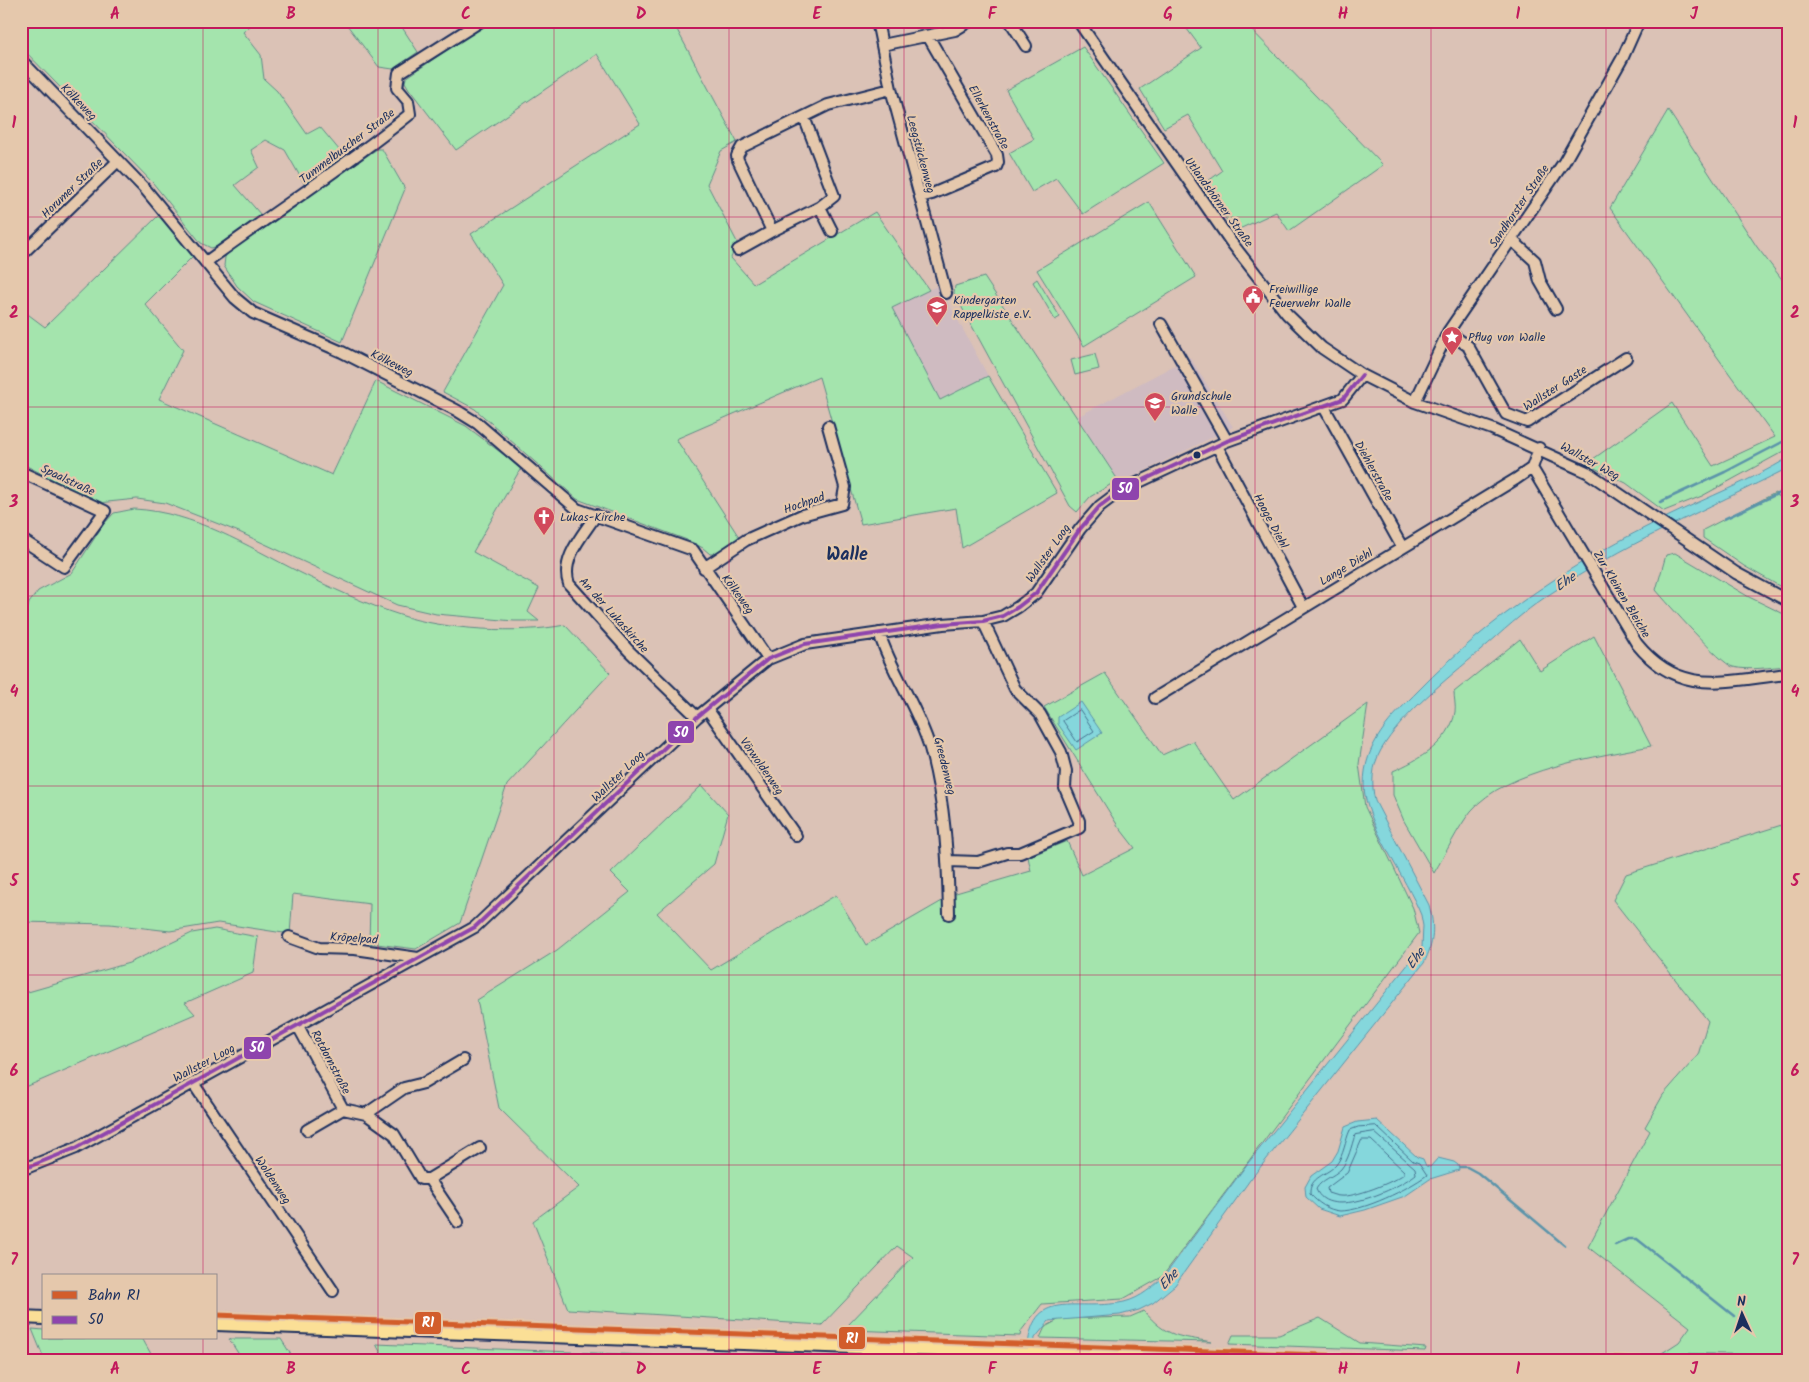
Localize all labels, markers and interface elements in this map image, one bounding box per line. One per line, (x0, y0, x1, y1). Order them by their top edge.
text: A (110, 2, 120, 27)
text: B (286, 2, 296, 27)
text: C (461, 2, 471, 27)
text: D (636, 2, 647, 27)
text: E (813, 2, 823, 27)
text: F (988, 2, 998, 27)
text: G (1163, 2, 1173, 27)
text: H (1338, 2, 1348, 27)
text: I (1516, 2, 1521, 27)
text: J (1690, 2, 1699, 27)
street label: Kölkeweg (56, 79, 102, 126)
street label: Ellerkenstraße (963, 81, 1014, 154)
street label: Tummelbuscher Straße (295, 104, 400, 189)
text: 1 (12, 111, 17, 136)
text: 1 (1793, 111, 1798, 136)
street label: Leegstückenweg (901, 113, 940, 196)
street label: Horumer Straße (37, 153, 108, 223)
street label: Utlandshörner Straße (1179, 153, 1258, 252)
street label: Sandhorster Straße (1484, 160, 1555, 252)
place label: Freiwillige Feuerwehr Walle (1269, 280, 1351, 313)
public building icon: Freiwillige Feuerwehr Walle (1241, 284, 1265, 315)
place label: Kindergarten Rappelkiste e.V. (953, 291, 1032, 324)
school or university icon: Kindergarten Rappelkiste e.V. (925, 295, 949, 326)
text: 2 (9, 301, 19, 326)
text: 2 (1790, 301, 1800, 326)
place icon: Pflug von Walle (1440, 325, 1464, 356)
place label: Pflug von Walle (1468, 328, 1546, 347)
street label: Kölkeweg (367, 345, 417, 382)
street label: Wallster Gaste (1520, 360, 1592, 416)
place label: Grundschule Walle (1171, 387, 1232, 420)
school or university icon: Grundschule Walle (1143, 391, 1167, 422)
street label: Wallster Weg (1557, 437, 1623, 486)
street label: Diehlerstraße (1349, 438, 1398, 505)
unlabelled marker (1192, 450, 1202, 460)
street label: Spaalstraße (37, 460, 99, 502)
line badge: 50 (1111, 477, 1140, 501)
text: 50 (1117, 478, 1133, 500)
street label: Hochpad (781, 487, 828, 519)
text: 3 (9, 490, 19, 515)
street label: Hooge Diehl (1248, 490, 1293, 552)
text: 3 (1790, 490, 1800, 515)
church icon: Lukas-Kirche (532, 505, 556, 536)
place label: Lukas-Kirche (560, 508, 626, 527)
street label: Wallster Loog (1021, 520, 1076, 587)
district label: Walle (826, 541, 868, 570)
street label: Lange Diehl (1316, 544, 1377, 591)
street label: Zur Kleinen Bleiche (1588, 547, 1656, 642)
water label: Ehe (1550, 566, 1582, 597)
street label: Kölkeweg (716, 570, 759, 619)
street label: An der Lukaskirche (574, 573, 654, 658)
text: 4 (10, 680, 19, 705)
text: 4 (1791, 680, 1800, 705)
line badge: 50 (667, 720, 695, 744)
text: 50 (673, 722, 689, 744)
street label: Vörwolderweg (735, 733, 789, 799)
street label: Greedenweg (928, 735, 961, 797)
street label: Wallster Loog (587, 746, 650, 807)
text: 5 (9, 869, 20, 894)
text: 5 (1790, 869, 1801, 894)
street label: Kröpelpad (329, 927, 380, 950)
water label: Ehe (1400, 942, 1432, 974)
street label: Rotdornstraße (306, 1027, 356, 1098)
line badge: 50 (243, 1036, 272, 1060)
text: 50 (249, 1037, 265, 1059)
street label: Wallster Loog (170, 1039, 239, 1088)
text: 6 (10, 1059, 19, 1084)
text: 6 (1791, 1059, 1800, 1084)
street label: Woldenweg (249, 1152, 296, 1209)
text: 7 (10, 1248, 18, 1273)
text: 7 (1791, 1248, 1799, 1273)
water label: Ehe (1153, 1263, 1185, 1295)
legend (42, 1274, 218, 1340)
text: Bahn R1 (88, 1284, 140, 1308)
north arrow (1716, 1290, 1766, 1340)
text: N (1736, 1291, 1747, 1313)
text: 50 (88, 1308, 104, 1332)
line badge: R1 (414, 1311, 442, 1335)
text: R1 (422, 1312, 435, 1334)
line badge: R1 (838, 1326, 866, 1350)
text: R1 (846, 1328, 859, 1350)
text: A (110, 1357, 120, 1382)
text: B (286, 1357, 296, 1382)
text: C (461, 1357, 471, 1382)
text: D (636, 1357, 647, 1382)
text: E (813, 1357, 823, 1382)
text: F (988, 1357, 998, 1382)
text: G (1163, 1357, 1173, 1382)
text: H (1338, 1357, 1348, 1382)
text: I (1516, 1357, 1521, 1382)
text: J (1690, 1357, 1699, 1382)

